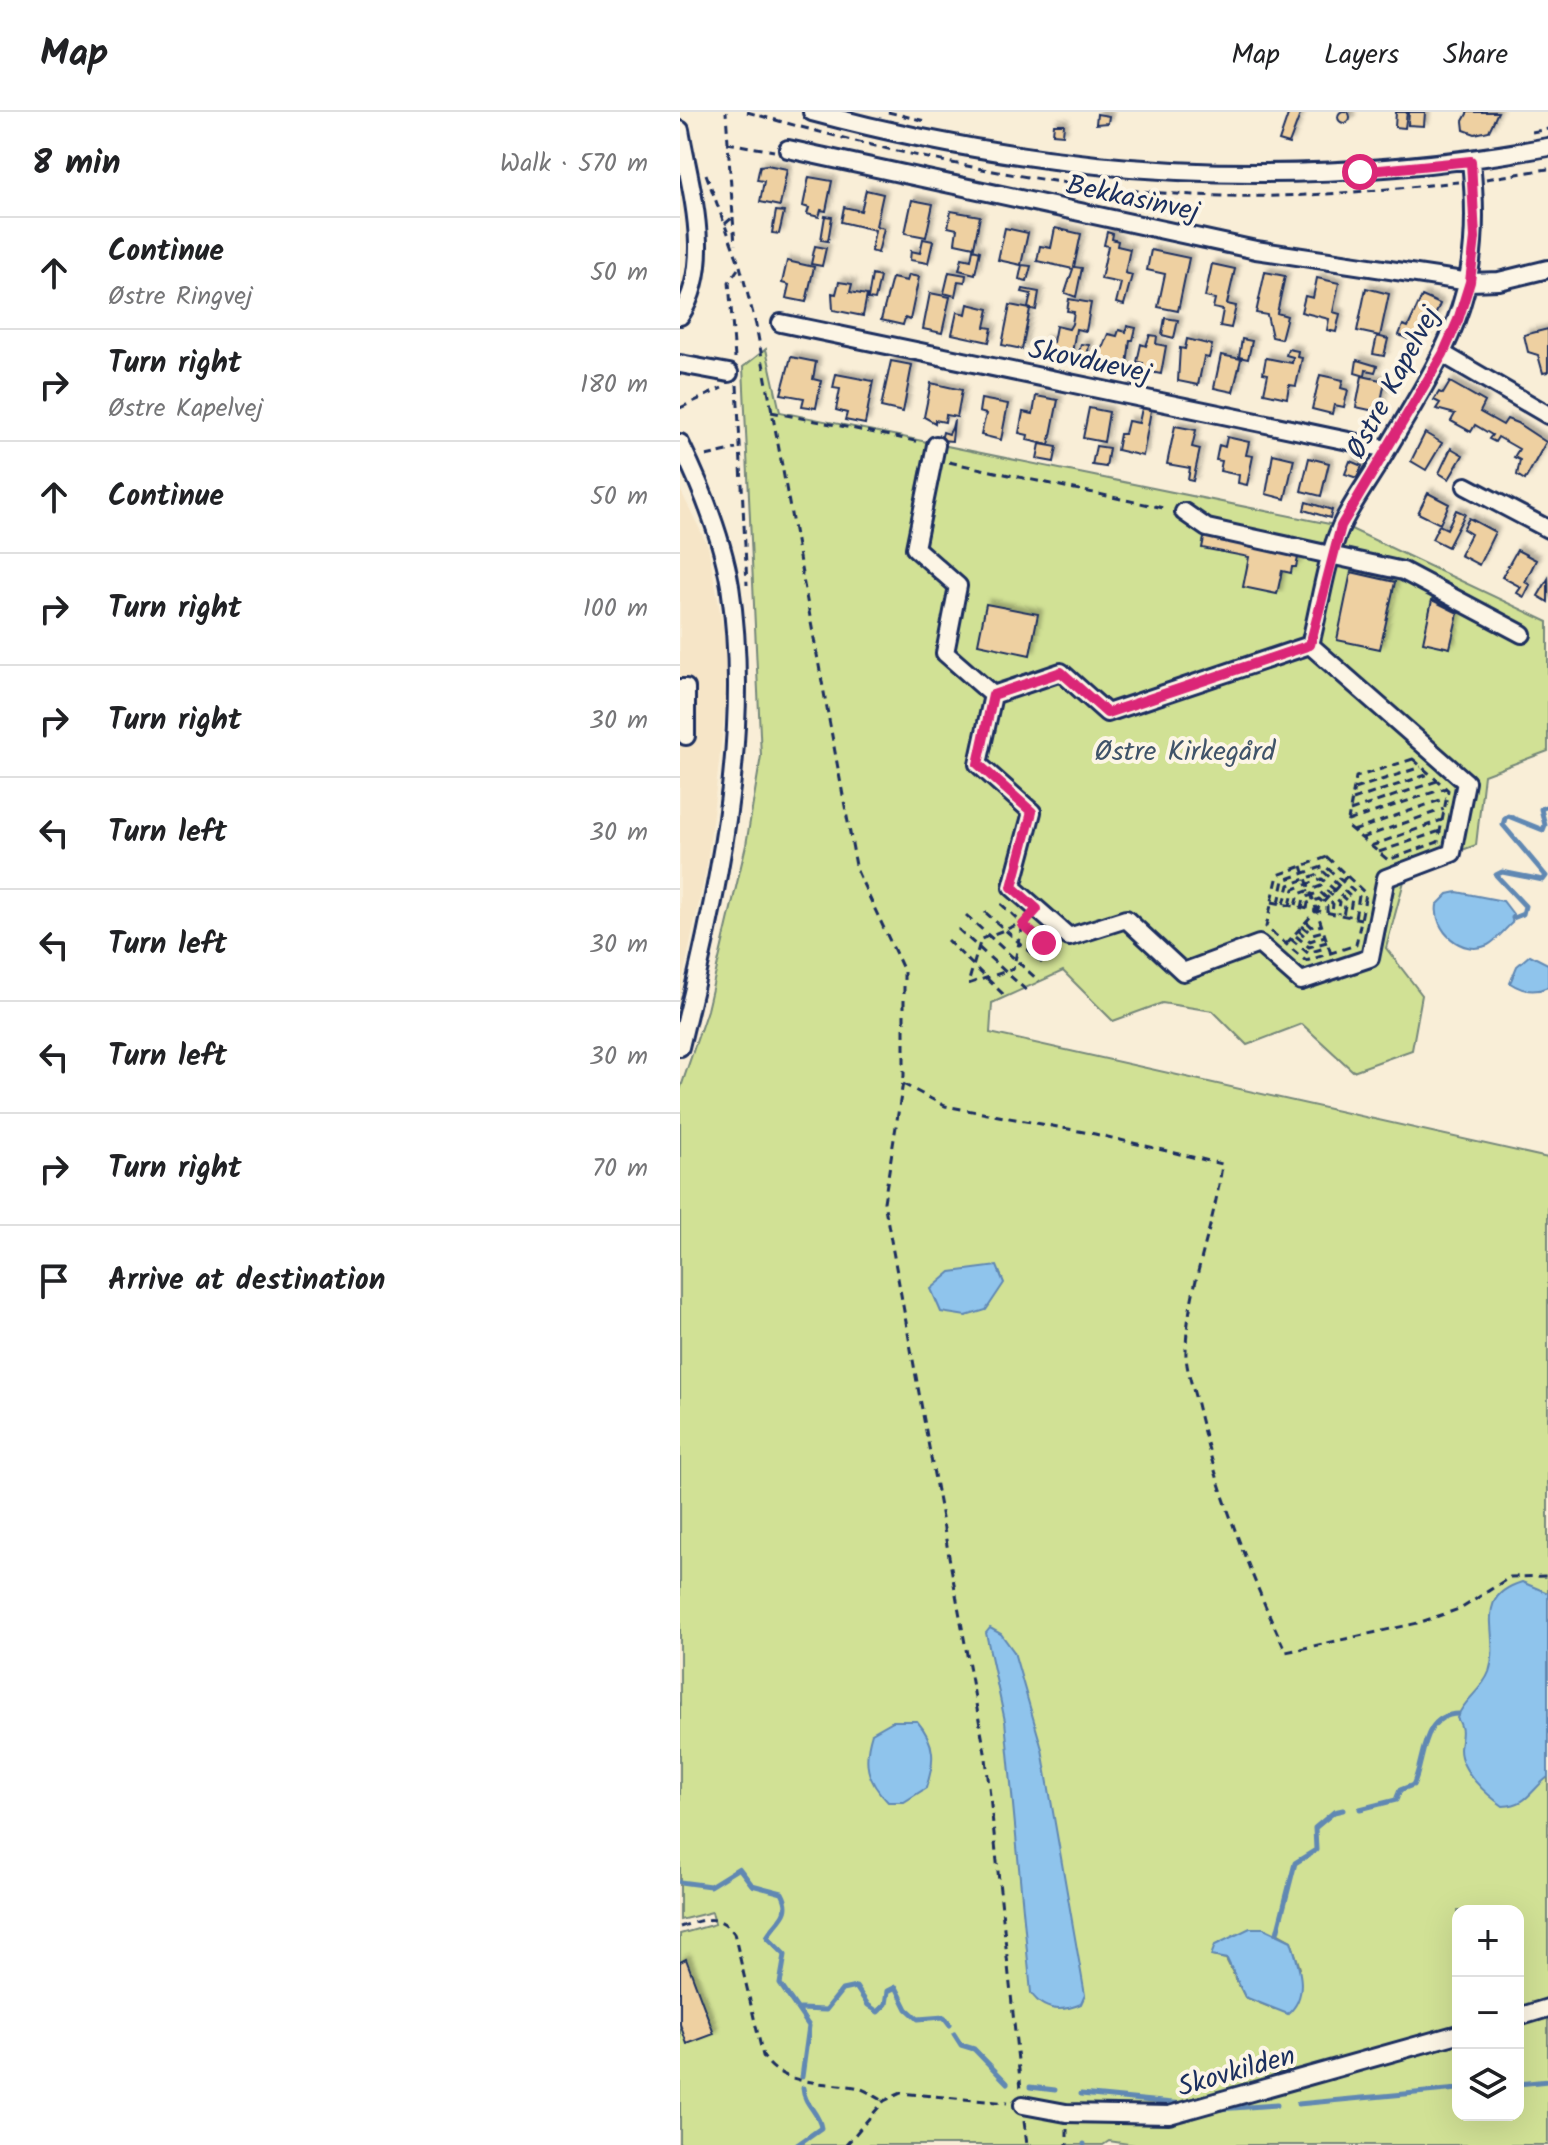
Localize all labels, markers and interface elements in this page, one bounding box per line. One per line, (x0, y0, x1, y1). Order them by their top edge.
text: Map (40, 25, 109, 85)
text: Map (1231, 33, 1280, 78)
text: Layers (1324, 33, 1399, 78)
text: Share (1443, 33, 1508, 78)
text: 8 min (32, 137, 121, 191)
text: Walk · 570 m (500, 143, 648, 185)
route start (1342, 154, 1378, 190)
street label: Bekkasinvej (1062, 163, 1204, 236)
text: Continue (108, 228, 224, 276)
icon: ahead (32, 251, 76, 295)
text: 50 m (590, 252, 648, 294)
text: Østre Ringvej (108, 276, 253, 318)
street label: Østre Kapelvej (1335, 298, 1454, 467)
street label: Skovduevej (1024, 328, 1156, 398)
text: Turn right (108, 340, 241, 388)
icon: right (32, 363, 76, 407)
text: 180 m (580, 364, 648, 406)
text: Østre Kapelvej (108, 388, 263, 430)
text: Continue (108, 473, 224, 521)
icon: ahead (32, 475, 76, 519)
text: 50 m (590, 476, 648, 518)
text: Turn right (108, 585, 241, 633)
icon: right (32, 587, 76, 631)
text: 100 m (583, 588, 648, 630)
text: Turn right (108, 697, 241, 745)
icon: right (32, 699, 76, 743)
text: 30 m (589, 700, 648, 742)
park label: Østre Kirkegård (1095, 730, 1277, 775)
text: Turn left (108, 809, 227, 857)
icon: left (32, 811, 76, 855)
text: 30 m (589, 812, 648, 854)
text: Turn left (108, 921, 227, 969)
icon: left (32, 923, 76, 967)
text: 30 m (589, 924, 648, 966)
route end (1026, 925, 1062, 961)
text: Turn left (108, 1033, 227, 1081)
icon: left (32, 1035, 76, 1079)
text: 30 m (589, 1036, 648, 1078)
text: Turn right (108, 1145, 241, 1193)
icon: right (32, 1147, 76, 1191)
text: 70 m (592, 1148, 648, 1190)
text: Arrive at destination (108, 1257, 385, 1305)
icon: arrive (32, 1259, 76, 1303)
map controls (1452, 1905, 1524, 2121)
button: + (1452, 1905, 1524, 1977)
button: − (1452, 1977, 1524, 2049)
street label: Skovkilden (1172, 2034, 1301, 2111)
button: layers (1452, 2049, 1524, 2121)

